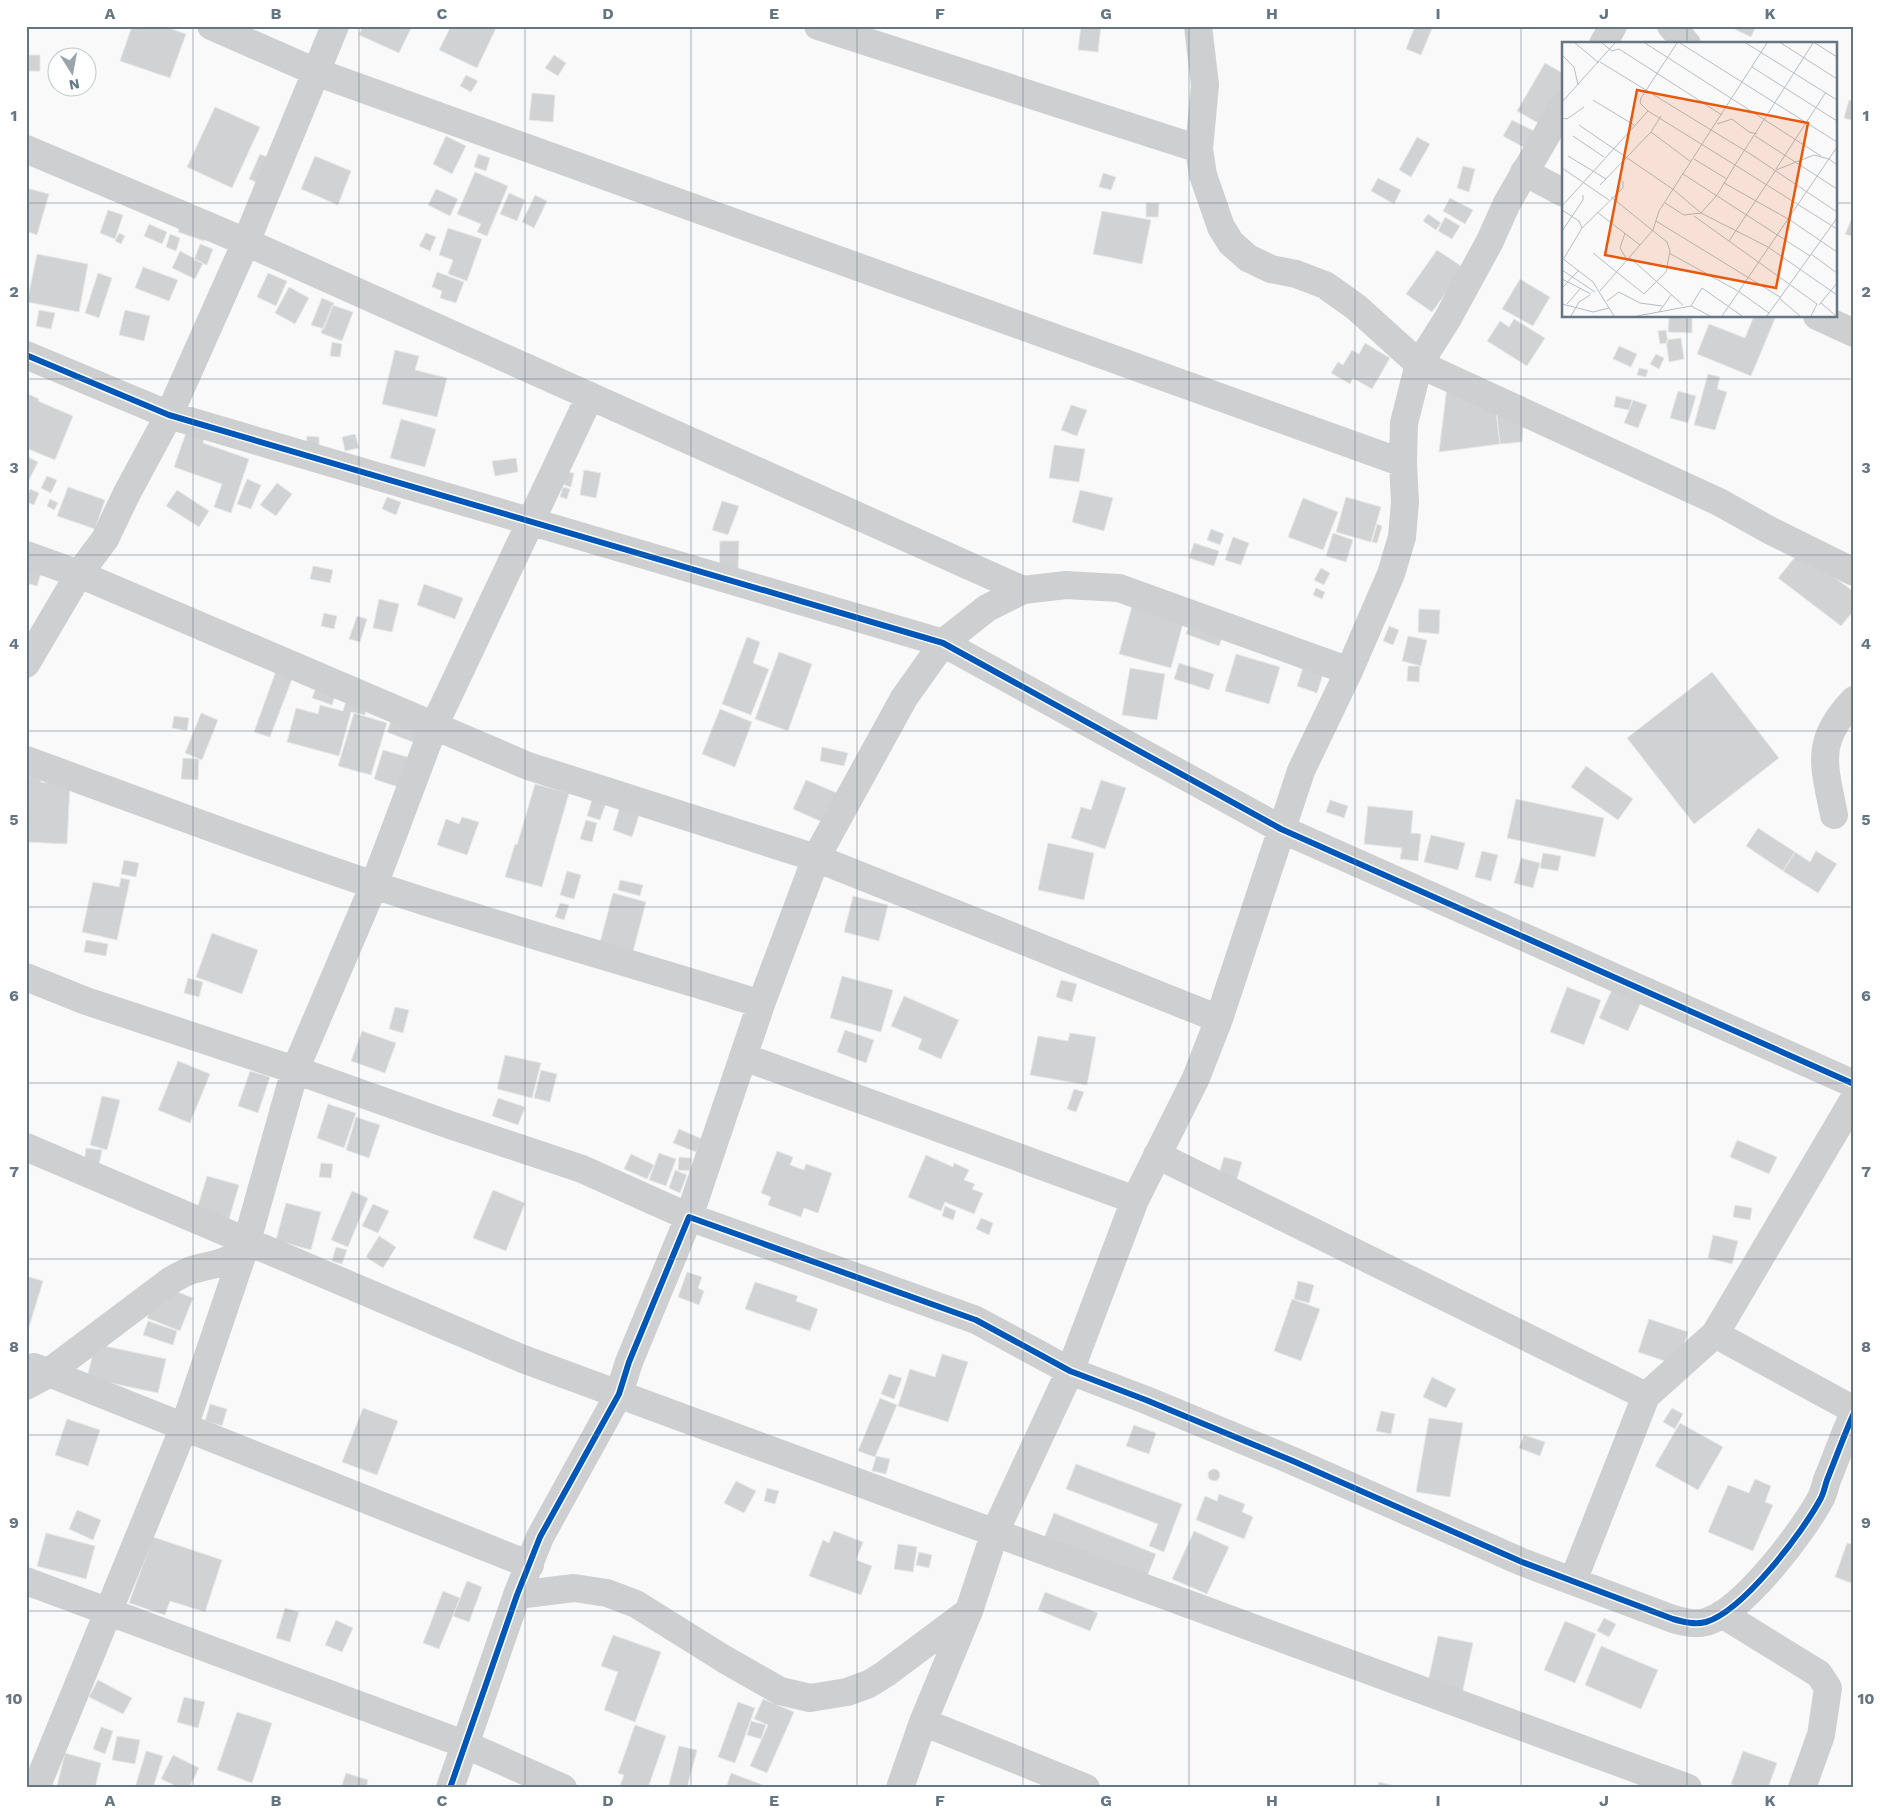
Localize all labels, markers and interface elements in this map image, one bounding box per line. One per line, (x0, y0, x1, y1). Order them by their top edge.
text: A (105, 4, 116, 23)
text: B (271, 4, 282, 23)
text: C (437, 4, 448, 23)
text: D (602, 4, 614, 23)
text: E (769, 4, 779, 23)
text: F (935, 4, 945, 23)
text: G (1100, 4, 1112, 23)
text: H (1266, 4, 1278, 23)
text: I (1435, 4, 1441, 23)
text: J (1599, 4, 1609, 23)
text: K (1764, 4, 1776, 23)
inset map (1562, 42, 1838, 318)
north arrow (48, 48, 98, 98)
text: N (68, 76, 81, 94)
text: 1 (11, 106, 17, 125)
text: 1 (1863, 106, 1869, 125)
text: 2 (9, 282, 19, 301)
text: 2 (1861, 282, 1871, 301)
text: 3 (9, 458, 19, 477)
text: 3 (1861, 458, 1871, 477)
text: 4 (9, 634, 19, 653)
text: 4 (1861, 634, 1871, 653)
text: 5 (9, 810, 19, 829)
text: 5 (1861, 810, 1871, 829)
text: 6 (9, 986, 19, 1005)
text: 6 (1861, 986, 1871, 1005)
text: 7 (9, 1162, 19, 1181)
text: 7 (1861, 1162, 1871, 1181)
text: 8 (9, 1337, 19, 1356)
text: 8 (1861, 1337, 1871, 1356)
text: 9 (9, 1513, 19, 1532)
text: 9 (1861, 1513, 1871, 1532)
text: 10 (5, 1689, 23, 1708)
text: 10 (1857, 1689, 1875, 1708)
text: A (105, 1791, 116, 1810)
text: B (271, 1791, 282, 1810)
text: C (437, 1791, 448, 1810)
text: D (602, 1791, 614, 1810)
text: E (769, 1791, 779, 1810)
text: F (935, 1791, 945, 1810)
text: G (1100, 1791, 1112, 1810)
text: H (1266, 1791, 1278, 1810)
text: I (1435, 1791, 1441, 1810)
text: J (1599, 1791, 1609, 1810)
text: K (1764, 1791, 1776, 1810)

